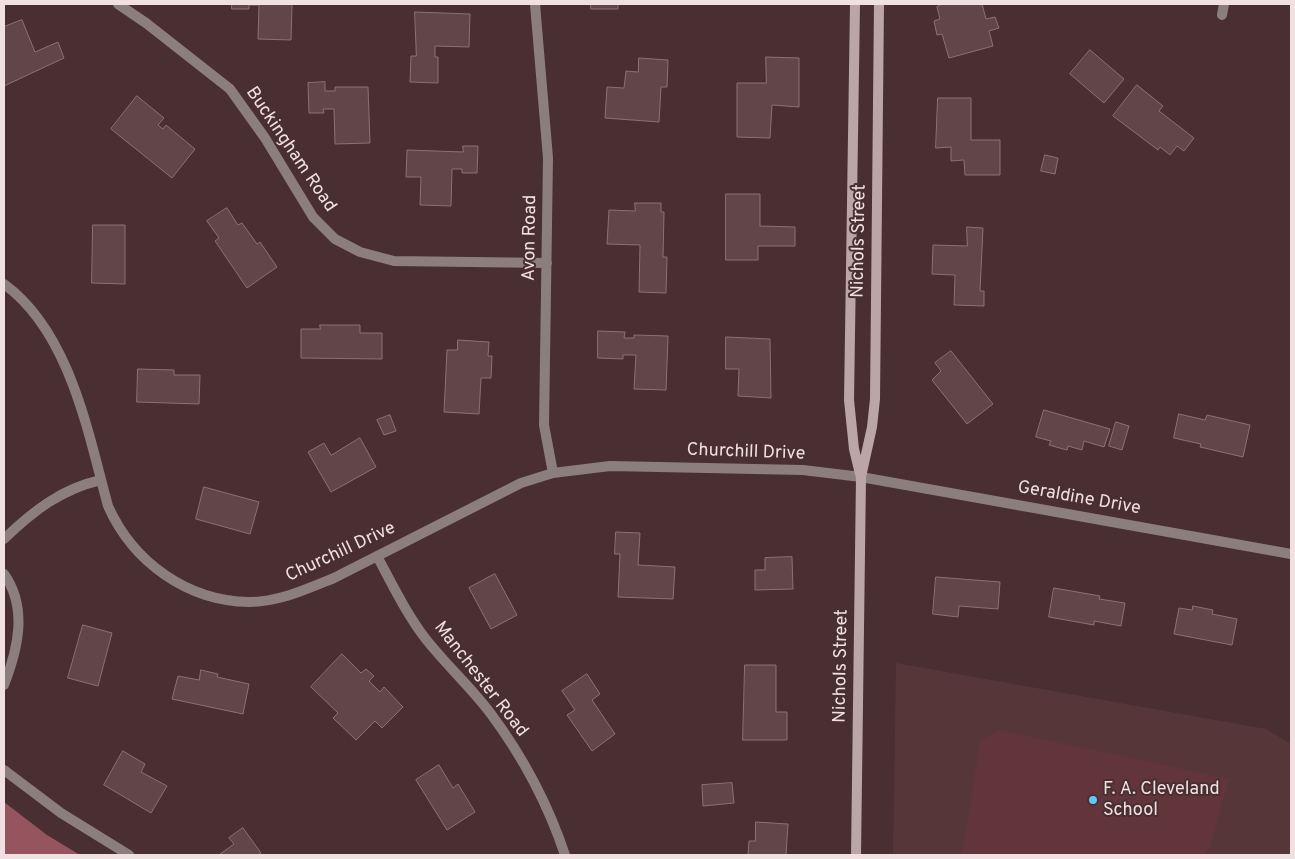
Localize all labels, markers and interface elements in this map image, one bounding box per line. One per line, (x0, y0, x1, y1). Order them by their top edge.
street label: Buckingham Road (240, 83, 340, 217)
street label: Nichols Street (848, 184, 872, 298)
street label: Avon Road (519, 195, 543, 281)
street label: Churchill Drive (686, 440, 806, 466)
street label: Geraldine Drive (1016, 478, 1142, 520)
street label: Churchill Drive (283, 518, 399, 588)
street label: Nichols Street (830, 609, 854, 723)
street label: Manchester Road (428, 618, 532, 742)
place label: F. A. Cleveland School (1103, 779, 1220, 822)
marker: F. A. Cleveland School (1087, 794, 1099, 806)

